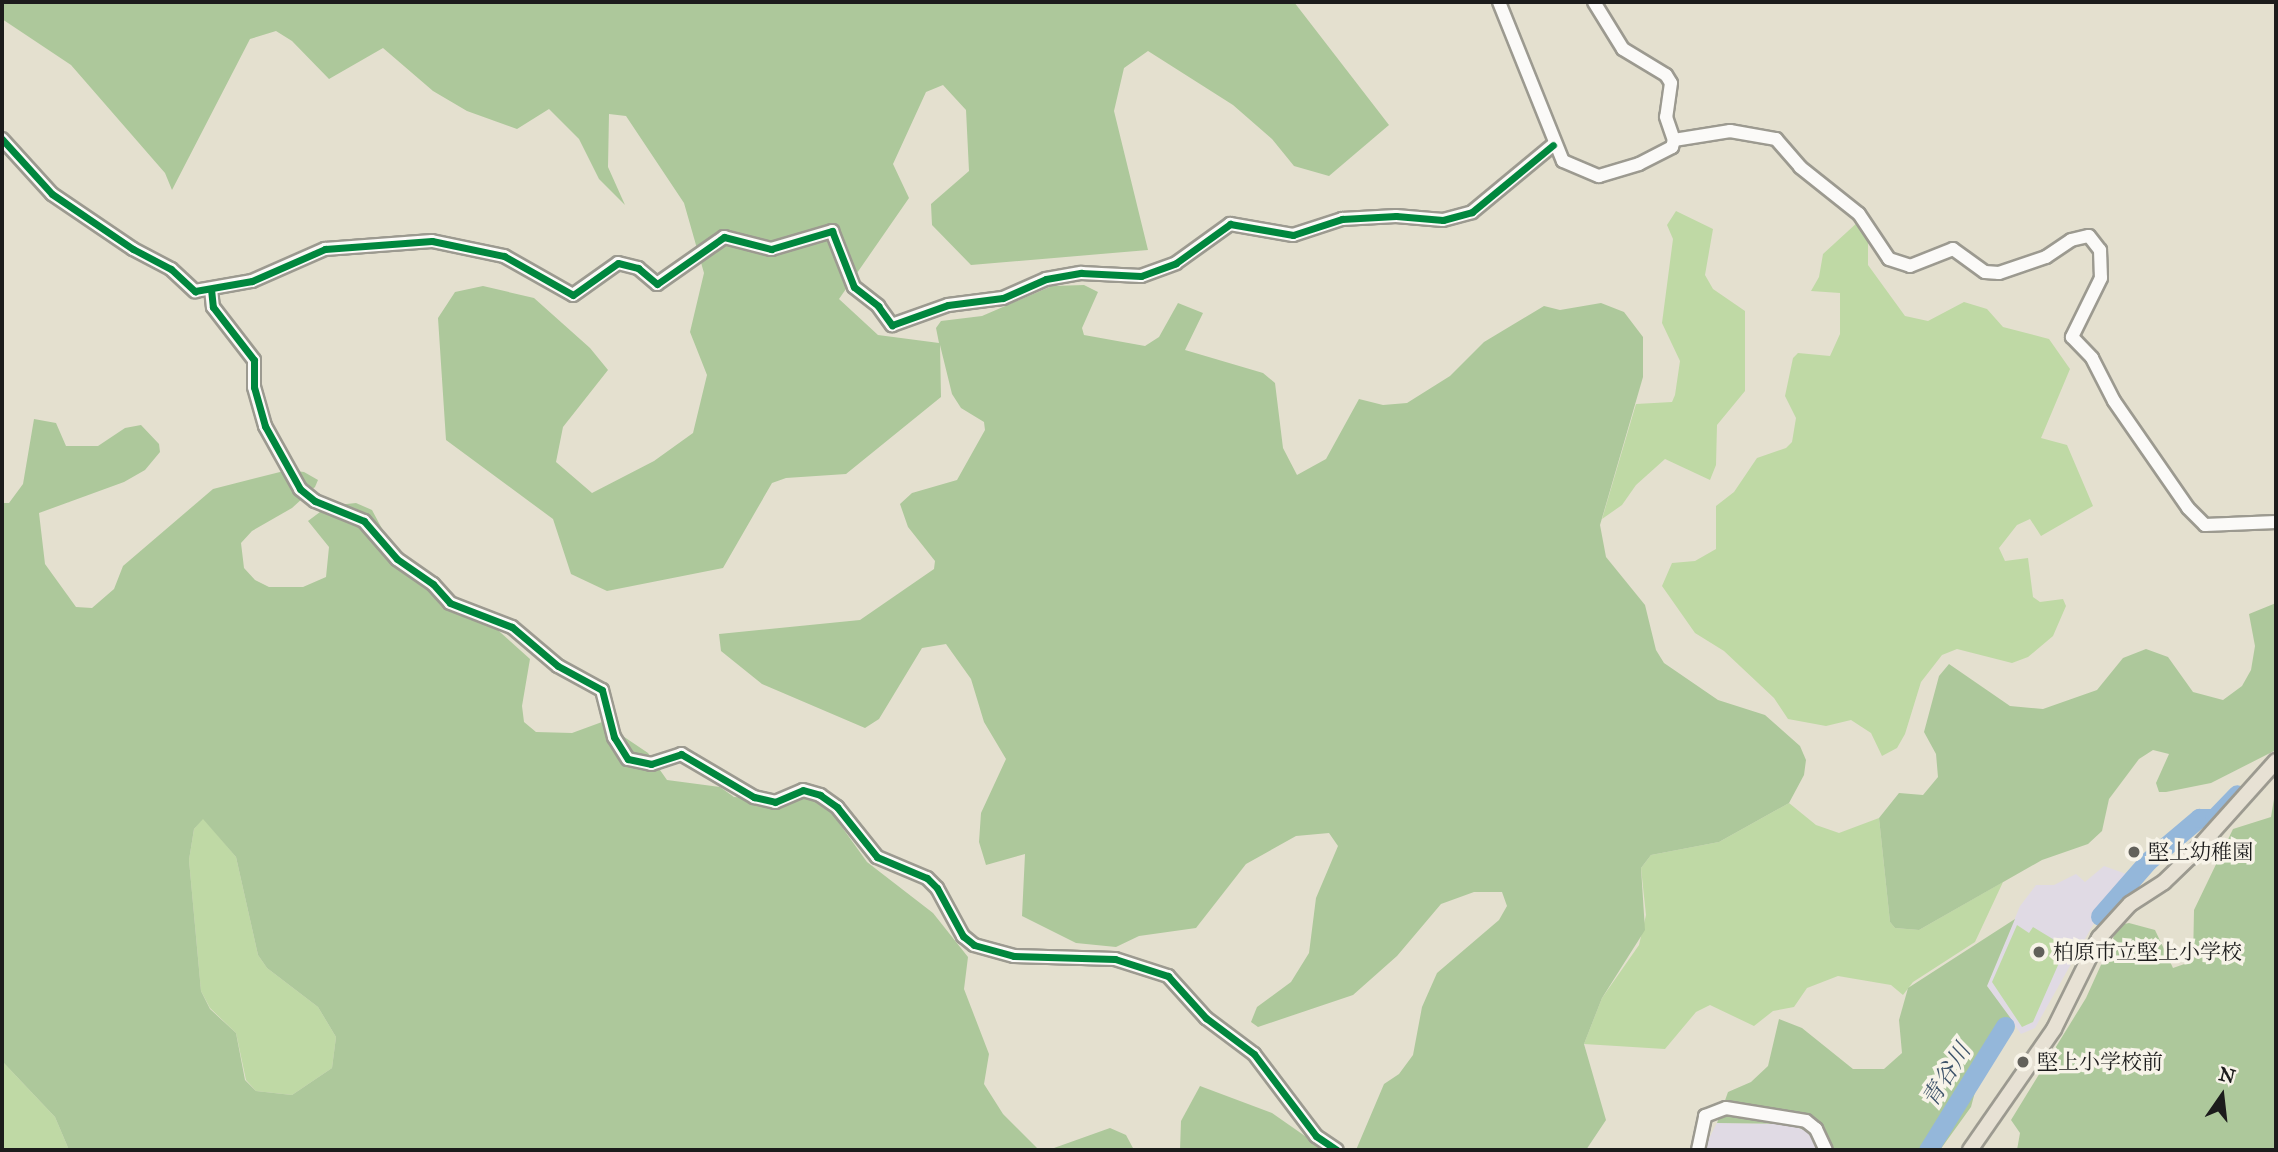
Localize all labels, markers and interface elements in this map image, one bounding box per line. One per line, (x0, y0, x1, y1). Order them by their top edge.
place label: 堅上幼稚園 (2148, 839, 2253, 865)
marker: 堅上幼稚園 (2126, 844, 2142, 860)
place label: 柏原市立堅上小学校 (2053, 939, 2242, 965)
marker: 柏原市立堅上小学校 (2031, 944, 2047, 960)
water label: 青谷川 (1916, 1038, 1976, 1112)
place label: 堅上小学校前 (2037, 1049, 2163, 1075)
marker: 堅上小学校前 (2015, 1054, 2031, 1070)
north arrow (2187, 1061, 2257, 1131)
text: N (2217, 1062, 2238, 1088)

